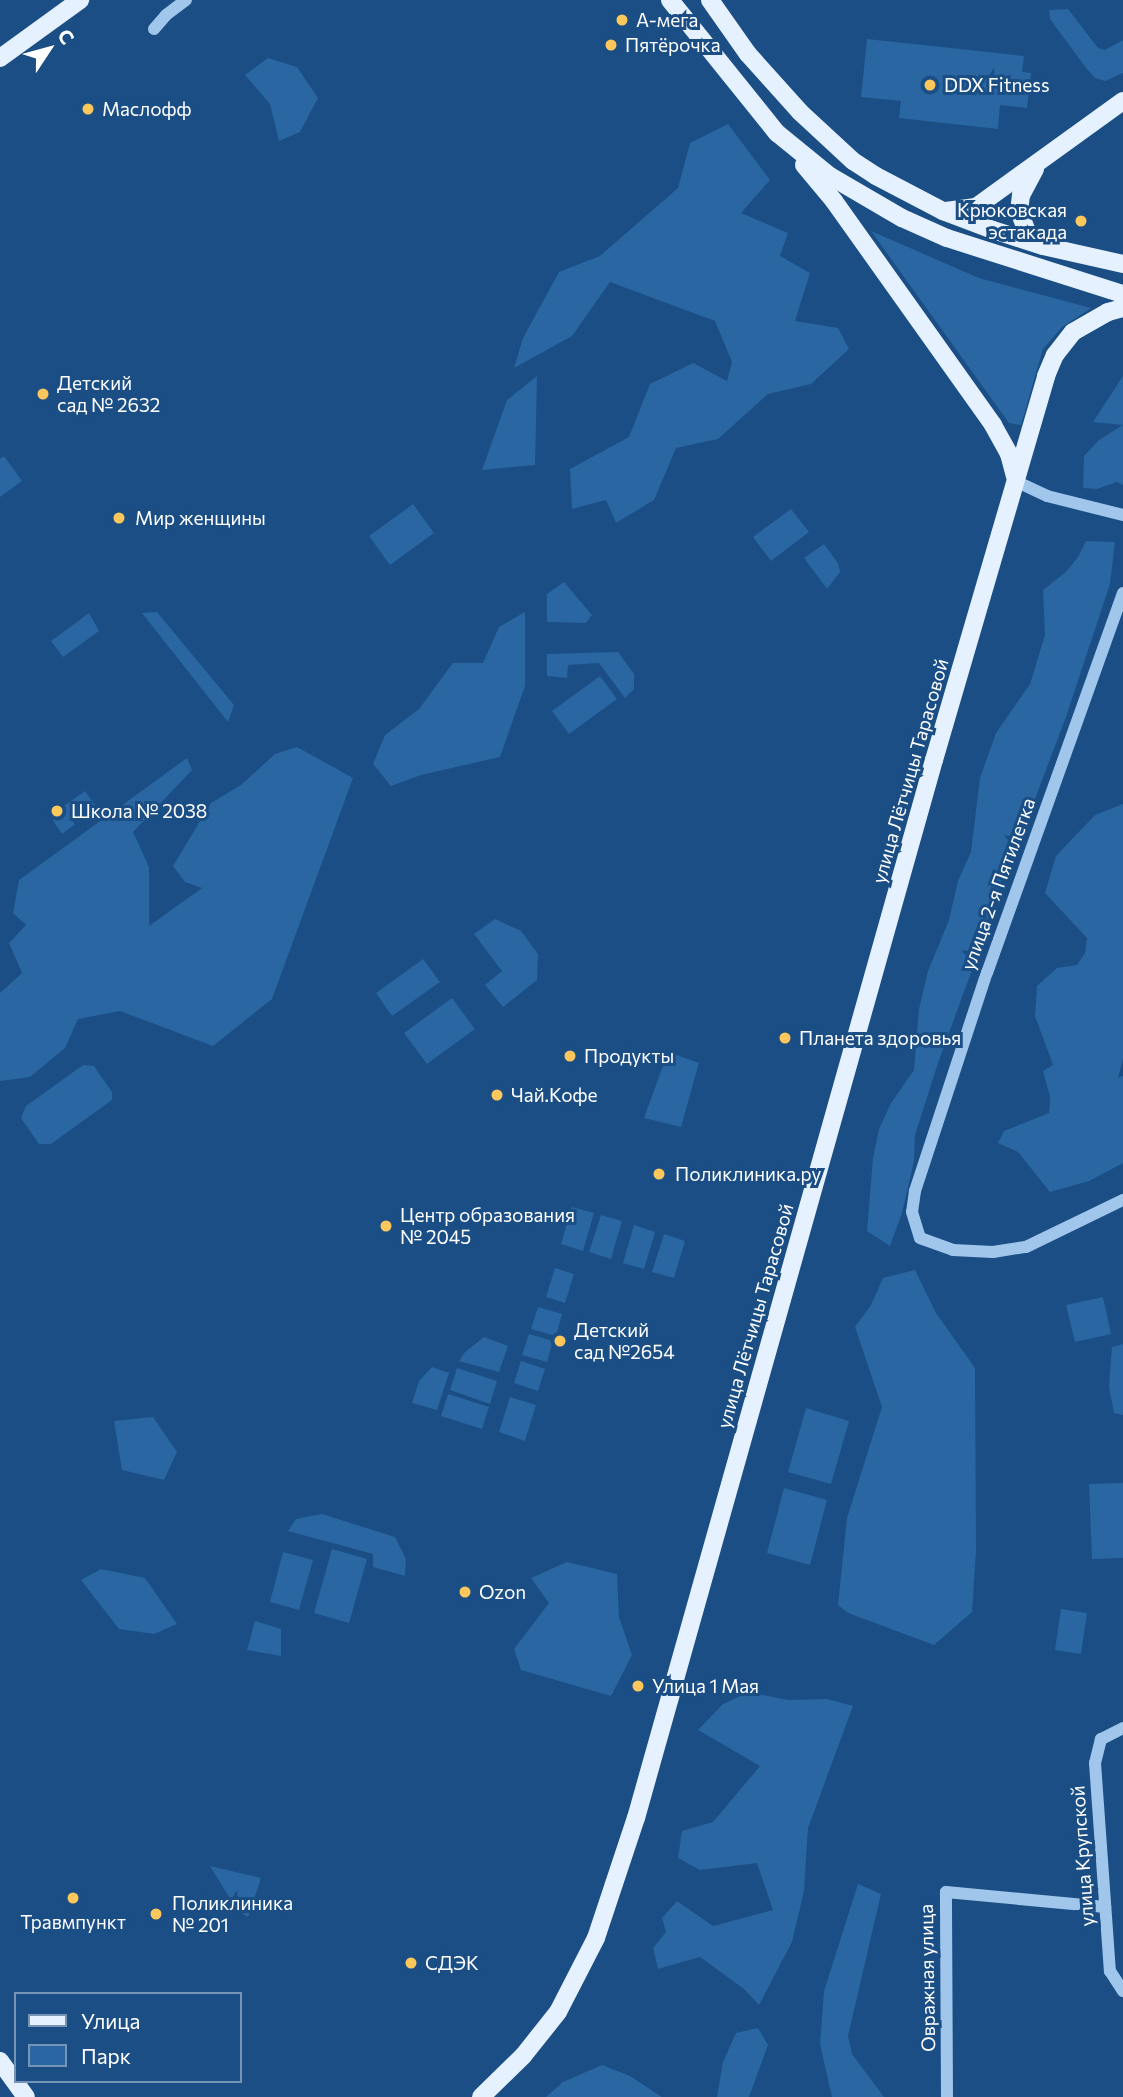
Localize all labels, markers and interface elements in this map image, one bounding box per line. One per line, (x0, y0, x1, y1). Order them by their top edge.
place label: А-мега (636, 9, 698, 31)
marker: А-мега (614, 12, 630, 28)
north arrow (14, 14, 84, 84)
text: С (53, 24, 80, 48)
place label: Пятёрочка (625, 34, 721, 56)
marker: Пятёрочка (603, 37, 619, 53)
place label: DDX Fitness (944, 74, 1050, 96)
marker: DDX Fitness (922, 77, 938, 93)
place label: Маслофф (102, 98, 192, 120)
marker: Маслофф (80, 101, 96, 117)
place label: Крюковская эстакада (957, 199, 1067, 243)
marker: Крюковская эстакада (1073, 213, 1089, 229)
place label: Детский сад № 2632 (57, 372, 160, 416)
marker: Детский сад № 2632 (35, 386, 51, 402)
place label: Мир женщины (135, 507, 266, 529)
marker: Мир женщины (109, 508, 129, 528)
street label: улица Лётчицы Тарасовой (867, 656, 953, 886)
street label: улица 2-я Пятилетка (956, 795, 1040, 973)
place label: Школа № 2038 (71, 800, 207, 822)
marker: Школа № 2038 (49, 803, 65, 819)
place label: Планета здоровья (799, 1027, 961, 1049)
marker: Планета здоровья (777, 1030, 793, 1046)
place label: Продукты (584, 1045, 674, 1067)
marker: Продукты (562, 1048, 578, 1064)
place label: Чай.Кофе (511, 1084, 598, 1106)
marker: Чай.Кофе (489, 1087, 505, 1103)
place label: Поликлиника.ру (675, 1163, 821, 1185)
marker: Поликлиника.ру (649, 1164, 669, 1184)
street label: улица Лётчицы Тарасовой (712, 1201, 798, 1431)
place label: Центр образования № 2045 (400, 1204, 575, 1248)
marker: Центр образования № 2045 (378, 1218, 394, 1234)
place label: Детский сад №2654 (574, 1319, 675, 1363)
marker: Детский сад №2654 (552, 1333, 568, 1349)
place label: Ozon (479, 1581, 526, 1603)
marker: Ozon (457, 1584, 473, 1600)
place label: Улица 1 Мая (652, 1675, 759, 1697)
marker: Улица 1 Мая (630, 1678, 646, 1694)
street label: улица Крупской (1066, 1785, 1098, 1927)
marker: Травмпункт (63, 1888, 83, 1908)
place label: Поликлиника № 201 (172, 1892, 293, 1936)
marker: Поликлиника № 201 (146, 1904, 166, 1924)
street label: Овражная улица (914, 1904, 940, 2052)
place label: Травмпункт (20, 1911, 126, 1933)
place label: СДЭК (425, 1952, 479, 1974)
marker: СДЭК (403, 1955, 419, 1971)
legend (14, 1992, 242, 2083)
text: Улица (81, 2008, 140, 2033)
text: Парк (81, 2043, 131, 2068)

